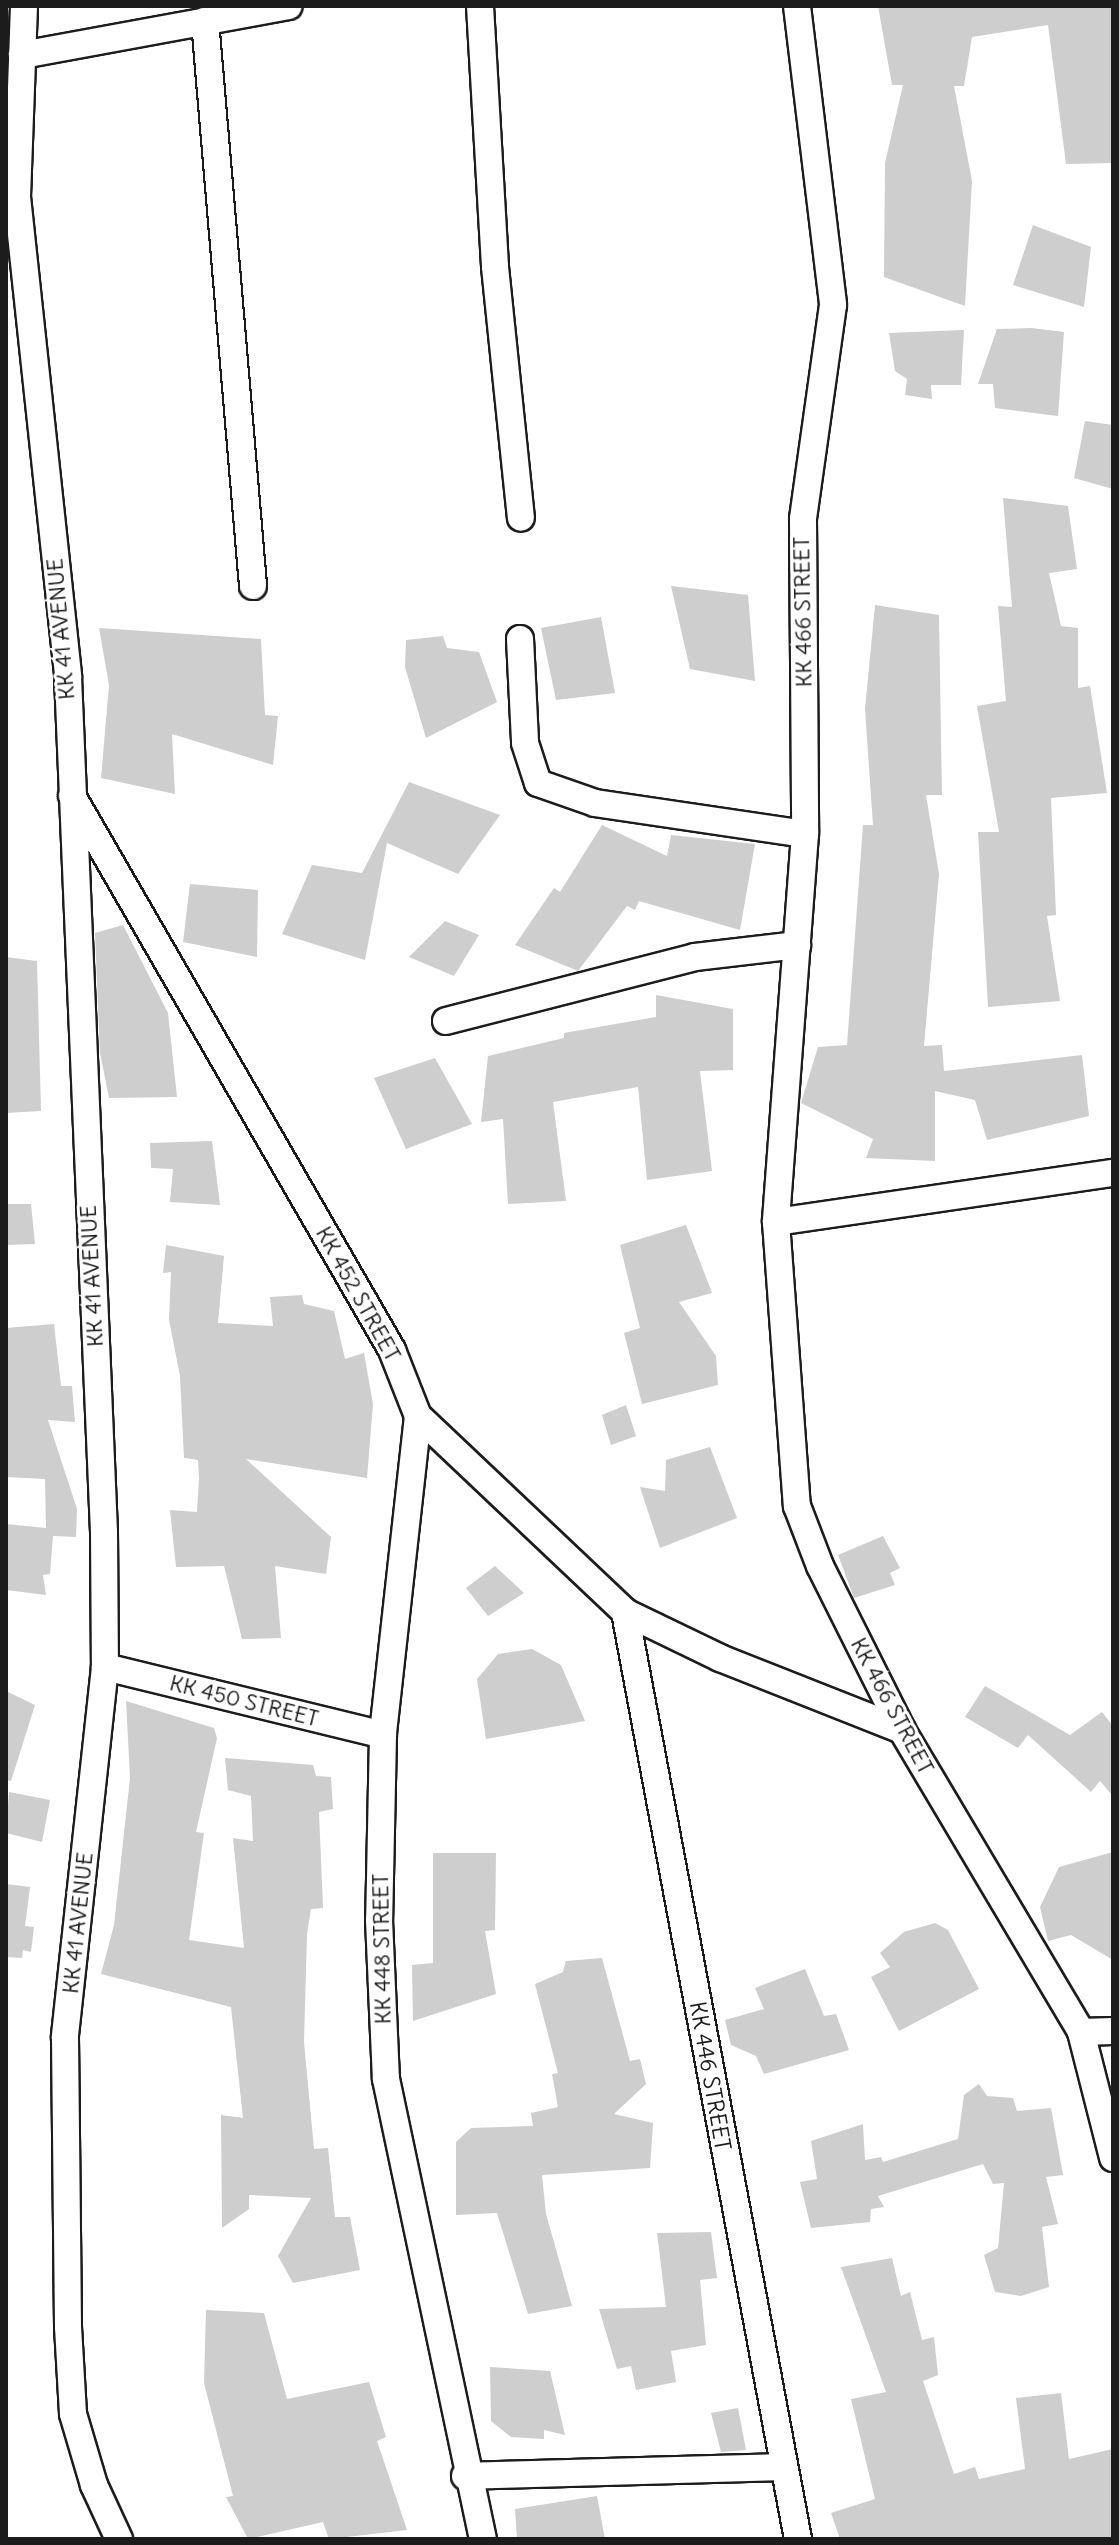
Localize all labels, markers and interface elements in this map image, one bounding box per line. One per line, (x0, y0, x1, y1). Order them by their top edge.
street label: KK 466 STREET (788, 536, 818, 688)
street label: KK 41 AVENUE (42, 557, 80, 701)
street label: KK 41 AVENUE (75, 1204, 109, 1348)
street label: KK 452 STREET (310, 1222, 406, 1366)
street label: KK 466 STREET (845, 1633, 939, 1779)
street label: KK 450 STREET (167, 1670, 321, 1732)
street label: KK 41 AVENUE (57, 1851, 99, 1995)
street label: KK 448 STREET (367, 1873, 397, 2025)
street label: KK 446 STREET (684, 1999, 736, 2153)

